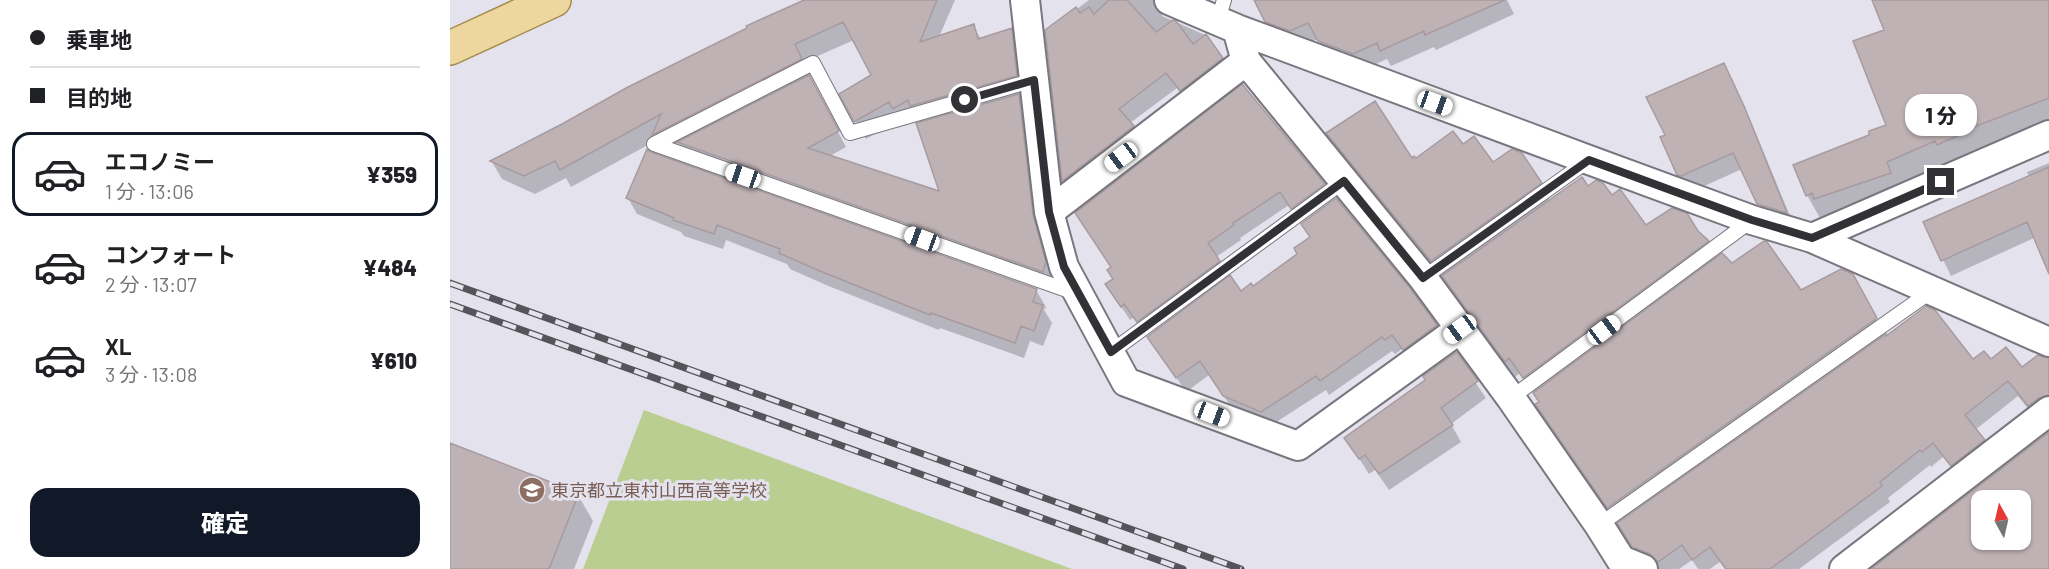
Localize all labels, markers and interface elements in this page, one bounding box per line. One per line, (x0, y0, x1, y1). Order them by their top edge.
text: 乗車地 (66, 26, 132, 52)
text: 目的地 (66, 84, 132, 110)
route start (951, 86, 978, 113)
car (1415, 88, 1455, 118)
callout: 1 分 (1905, 95, 1977, 137)
text: 1 分 (1925, 103, 1957, 127)
car (1101, 139, 1141, 175)
icon: car (33, 147, 87, 201)
text: エコノミー (105, 148, 215, 174)
text: ¥359 (366, 161, 417, 187)
car (723, 162, 763, 190)
route end (1927, 168, 1954, 195)
text: 1 分 · 13:06 (105, 179, 194, 203)
car (902, 224, 942, 254)
icon: car (33, 240, 87, 294)
text: コンフォート (105, 241, 236, 267)
text: ¥484 (362, 254, 417, 280)
text: 2 分 · 13:07 (105, 272, 197, 296)
car (1440, 311, 1480, 347)
car (1584, 312, 1624, 348)
icon: car (33, 333, 87, 387)
text: XL (105, 333, 131, 359)
text: ¥610 (370, 347, 417, 373)
text: 3 分 · 13:08 (105, 362, 197, 386)
car (1192, 399, 1232, 429)
school or university icon: 東京都立東村山西高等学校 (517, 475, 547, 505)
place label: 東京都立東村山西高等学校 (551, 479, 767, 501)
button: 確定 (30, 488, 420, 557)
north arrow (1971, 490, 2031, 550)
map controls (1971, 490, 2031, 550)

